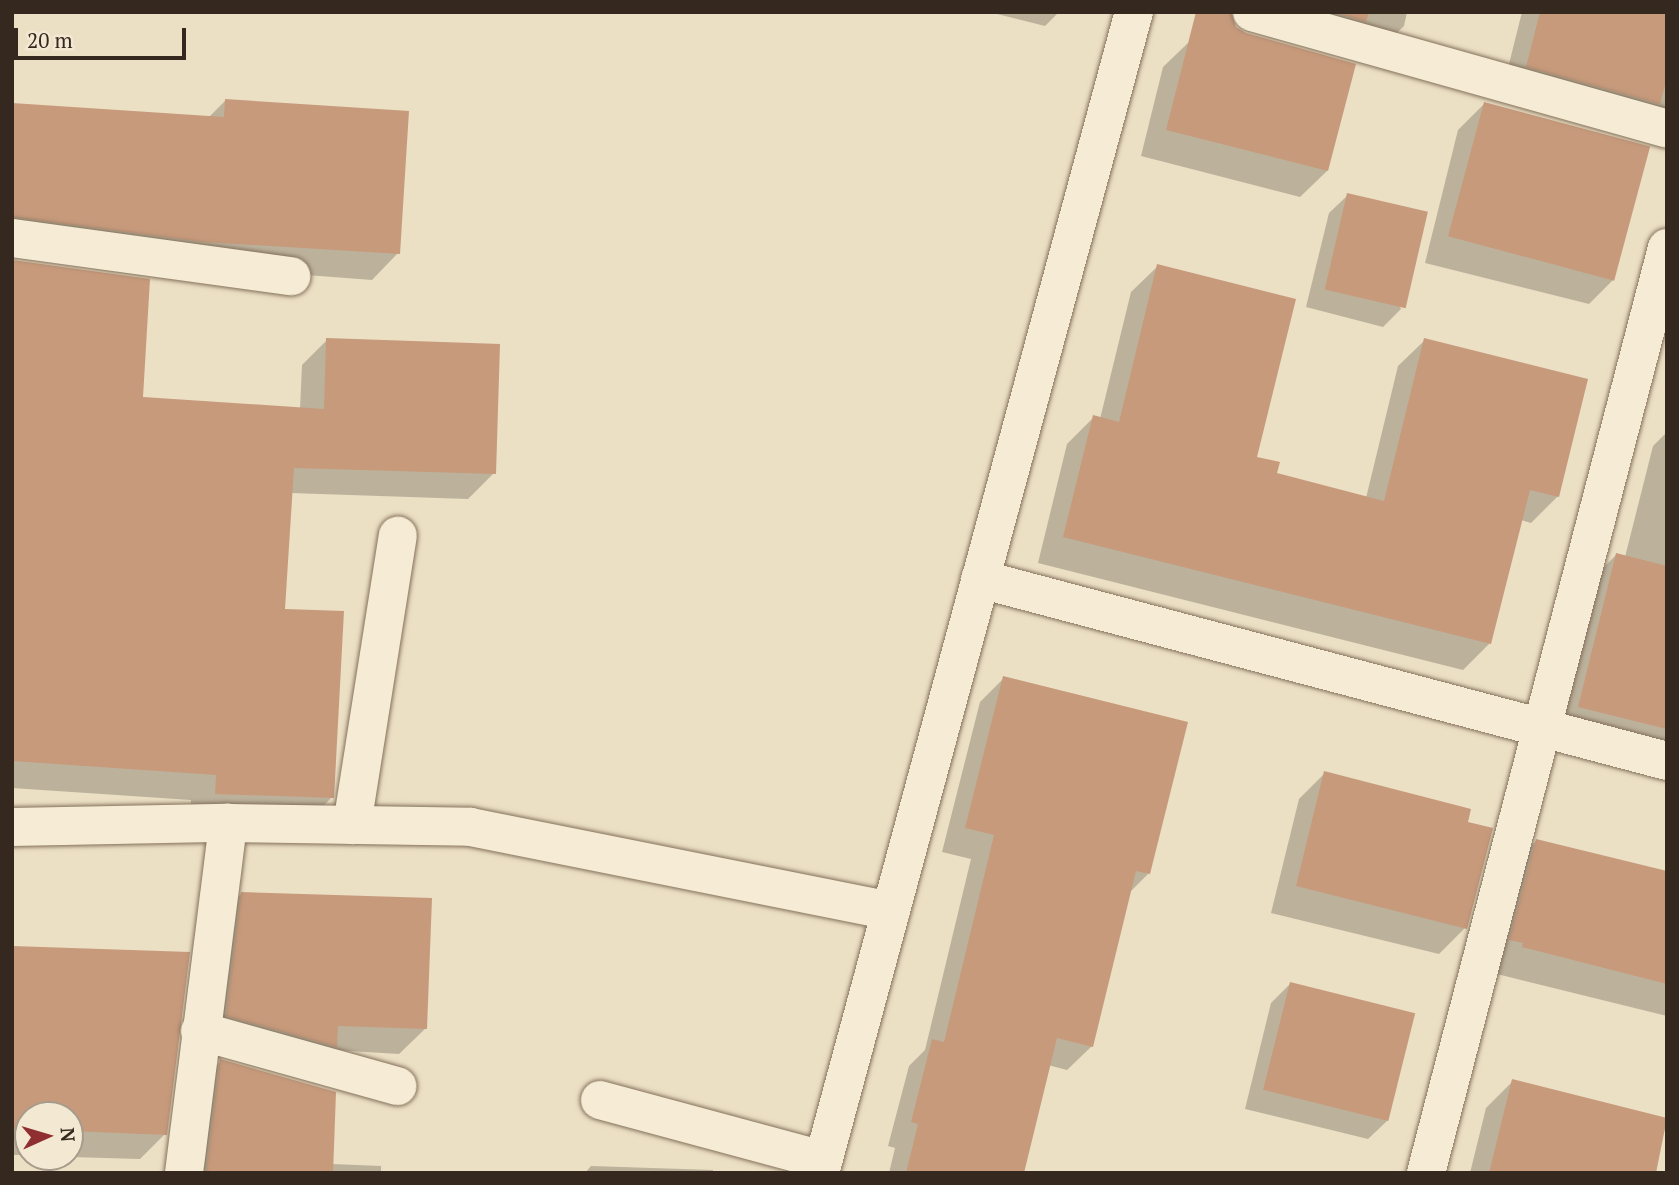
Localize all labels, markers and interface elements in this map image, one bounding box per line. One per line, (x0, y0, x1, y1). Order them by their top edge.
scale bar (18, 14, 189, 58)
text: 20 m (27, 26, 73, 54)
north arrow (14, 1101, 84, 1171)
text: N (55, 1127, 81, 1143)

